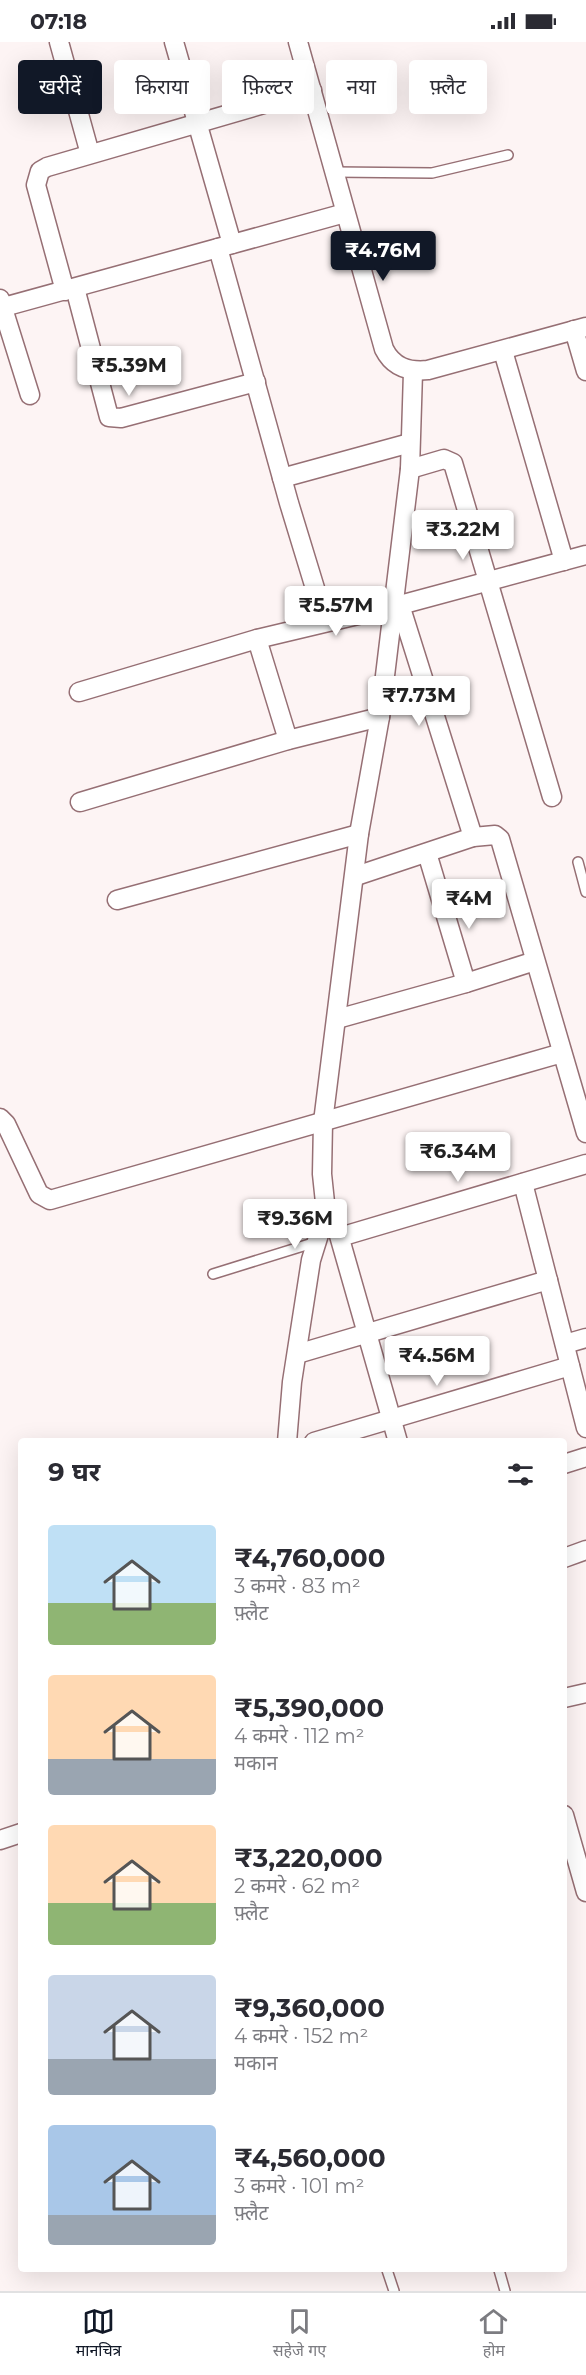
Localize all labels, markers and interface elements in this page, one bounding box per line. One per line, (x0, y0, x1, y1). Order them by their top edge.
text: 07:18 (30, 8, 87, 35)
chip: खरीदें (18, 60, 102, 114)
chip: किराया (114, 60, 210, 114)
chip: फ़िल्टर (222, 60, 314, 114)
chip: नया (326, 60, 397, 114)
chip: फ़्लैट (409, 60, 487, 114)
pin: ₹4.76M (334, 231, 432, 282)
text: ₹4.76M (345, 238, 421, 262)
pin: ₹5.39M (80, 346, 178, 397)
text: ₹5.39M (91, 353, 167, 377)
pin: ₹3.22M (414, 510, 512, 561)
text: ₹3.22M (426, 517, 500, 541)
pin: ₹5.57M (287, 586, 385, 637)
text: ₹5.57M (299, 593, 373, 617)
pin: ₹7.73M (370, 676, 468, 727)
text: ₹7.73M (382, 683, 456, 707)
pin: ₹4M (440, 879, 498, 930)
text: ₹4M (446, 886, 492, 910)
pin: ₹6.34M (409, 1132, 507, 1183)
text: ₹6.34M (419, 1139, 497, 1163)
pin: ₹9.36M (246, 1199, 344, 1250)
text: ₹9.36M (257, 1206, 333, 1230)
pin: ₹4.56M (388, 1336, 486, 1387)
text: ₹4.56M (399, 1343, 475, 1367)
text: 9 घर (48, 1456, 100, 1488)
icon: filters (504, 1458, 537, 1491)
text: ₹4,760,000 (234, 1542, 385, 1574)
icon: home (96, 1549, 168, 1621)
text: 3 कमरे · 83 m² (234, 1574, 361, 1598)
text: फ़्लैट (234, 1601, 269, 1625)
text: ₹5,390,000 (234, 1692, 384, 1724)
icon: home (96, 1699, 168, 1771)
text: 4 कमरे · 112 m² (234, 1724, 364, 1748)
text: मकान (234, 1751, 278, 1775)
text: ₹3,220,000 (234, 1842, 383, 1874)
icon: home (96, 1849, 168, 1921)
text: 2 कमरे · 62 m² (234, 1874, 360, 1898)
text: फ़्लैट (234, 1901, 269, 1925)
text: ₹9,360,000 (234, 1992, 385, 2024)
icon: home (96, 1999, 168, 2071)
text: 4 कमरे · 152 m² (234, 2024, 368, 2048)
text: मकान (234, 2051, 278, 2075)
text: ₹4,560,000 (234, 2142, 386, 2174)
icon: home (96, 2149, 168, 2221)
text: 3 कमरे · 101 m² (234, 2174, 364, 2198)
text: फ़्लैट (234, 2201, 269, 2225)
tab: मानचित्र (76, 2305, 121, 2363)
tab: सहेजे गए (273, 2305, 326, 2363)
tab: होम (477, 2305, 510, 2363)

